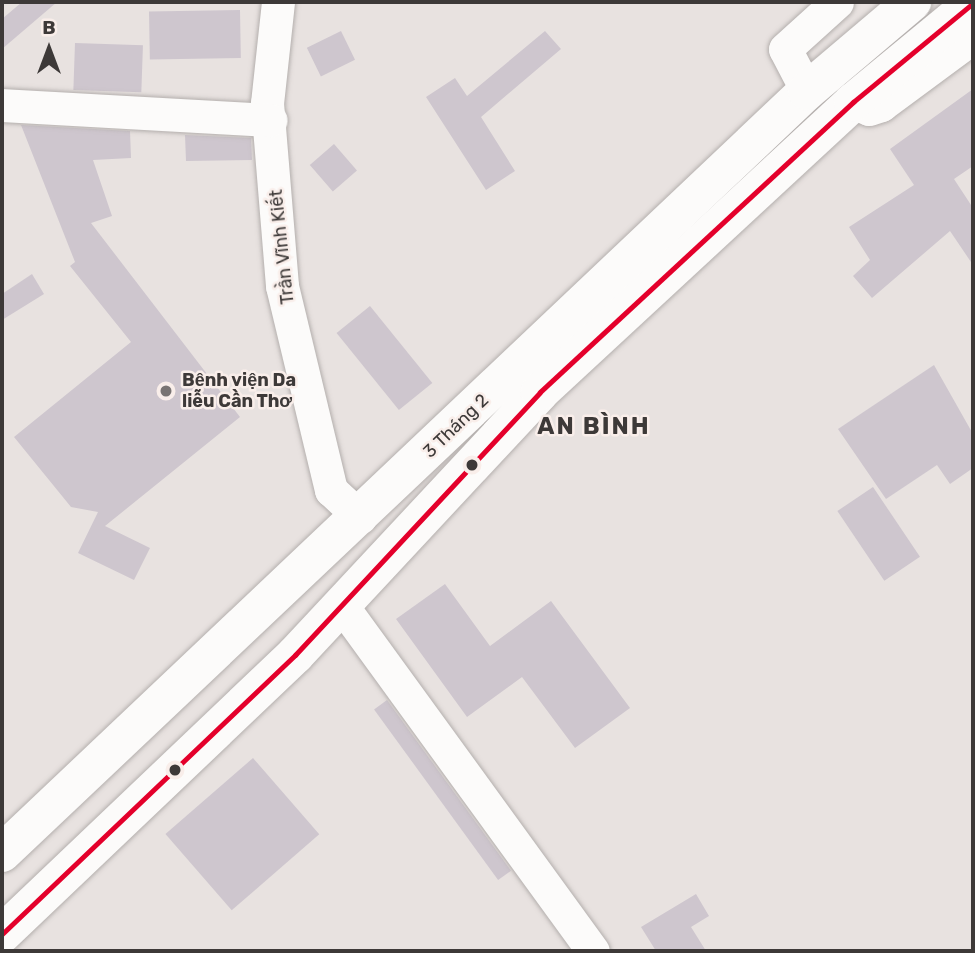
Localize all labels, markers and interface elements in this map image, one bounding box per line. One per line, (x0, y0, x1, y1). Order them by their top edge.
north arrow (14, 14, 84, 84)
text: B (42, 16, 56, 39)
street label: Trần Vĩnh Kiết (265, 188, 299, 306)
place label: Bệnh viện Da liễu Cần Thơ (182, 370, 297, 412)
marker: Bệnh viện Da liễu Cần Thơ (156, 381, 176, 401)
street label: 3 Tháng 2 (419, 389, 493, 463)
district label: AN BÌNH (538, 413, 650, 441)
unlabelled marker (465, 458, 479, 472)
unlabelled marker (168, 763, 182, 777)

